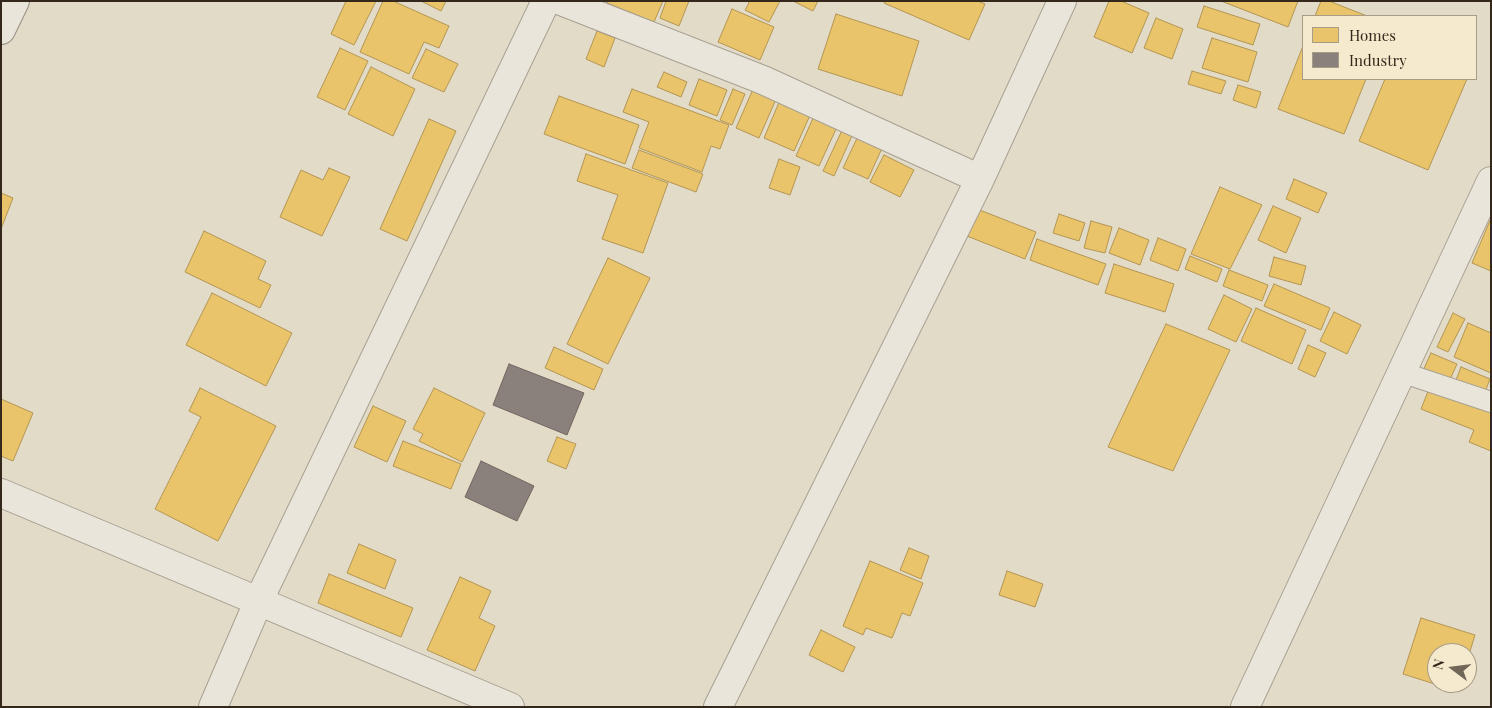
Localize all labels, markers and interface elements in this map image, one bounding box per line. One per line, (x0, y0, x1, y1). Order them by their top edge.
legend (1302, 15, 1477, 80)
text: Homes (1349, 25, 1396, 45)
text: Industry (1349, 50, 1407, 70)
north arrow (1427, 643, 1477, 693)
text: N (1428, 657, 1448, 672)

